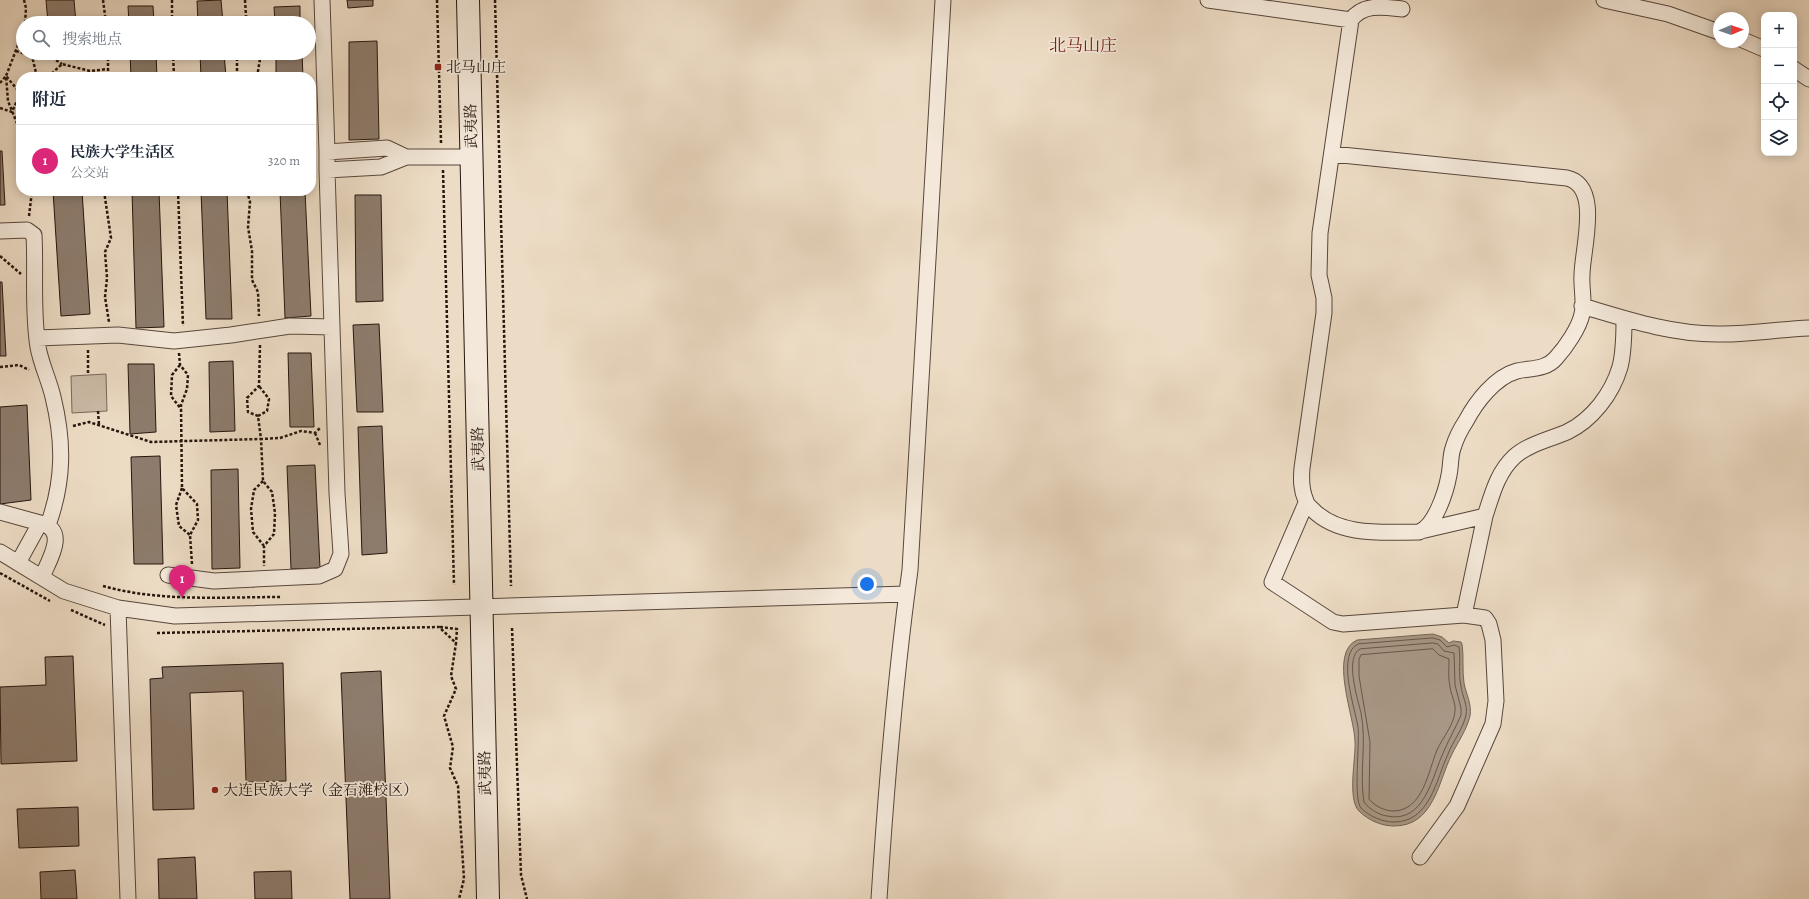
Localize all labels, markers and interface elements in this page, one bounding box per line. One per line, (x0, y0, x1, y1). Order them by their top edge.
north arrow (1713, 12, 1749, 48)
map controls (1761, 12, 1797, 156)
button: + (1761, 12, 1797, 48)
search box (16, 16, 316, 60)
icon: search (30, 27, 52, 49)
text: 搜索地点 (62, 29, 122, 49)
district label: 北马山庄 (1049, 34, 1117, 57)
button: − (1761, 48, 1797, 84)
place label: 北马山庄 (446, 57, 506, 77)
marker: 北马山庄 (433, 62, 443, 72)
button: locate (1761, 84, 1797, 120)
text: 附近 (32, 88, 66, 111)
street label: 武夷路 (461, 103, 481, 149)
button: layers (1761, 120, 1797, 156)
text: 民族大学生活区 (70, 142, 175, 162)
text: 1 (43, 152, 47, 169)
text: 320 m (268, 152, 300, 169)
text: 公交站 (70, 164, 109, 181)
street label: 武夷路 (468, 426, 488, 472)
pin: 1 (169, 565, 195, 598)
your location (857, 574, 877, 594)
street label: 武夷路 (475, 750, 495, 796)
place label: 大连民族大学（金石滩校区） (223, 780, 418, 800)
marker: 大连民族大学（金石滩校区） (210, 785, 220, 795)

